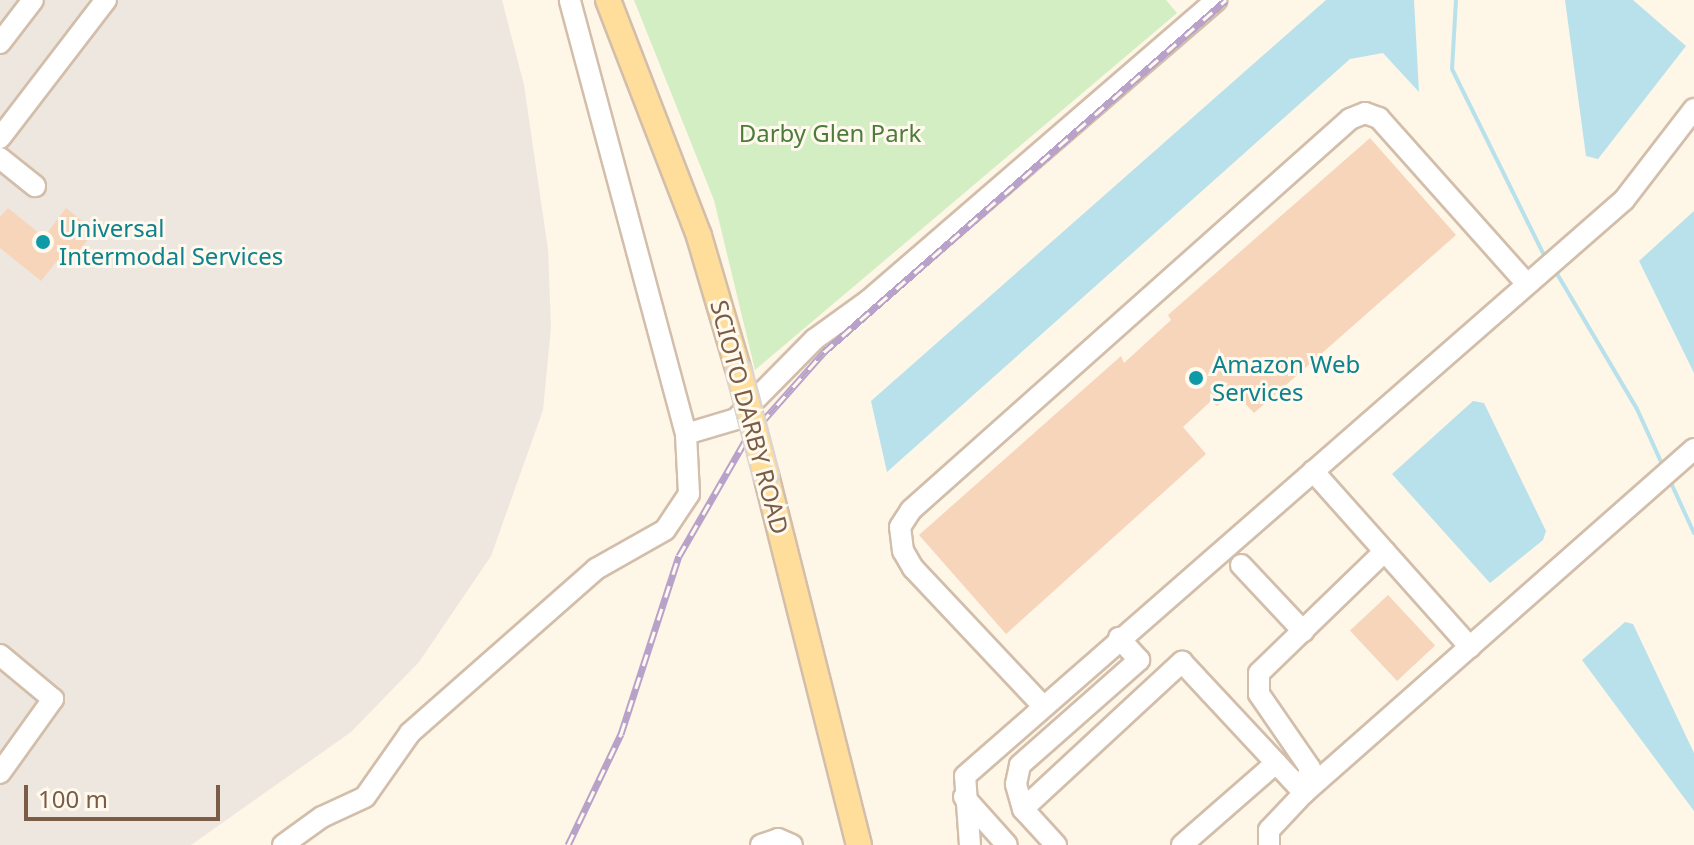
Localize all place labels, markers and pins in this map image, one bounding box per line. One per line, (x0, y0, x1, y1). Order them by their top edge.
place label: Universal Intermodal Services (59, 214, 283, 270)
marker: Universal Intermodal Services (34, 233, 52, 251)
place label: Amazon Web Services (1212, 350, 1360, 406)
marker: Amazon Web Services (1187, 369, 1205, 387)

